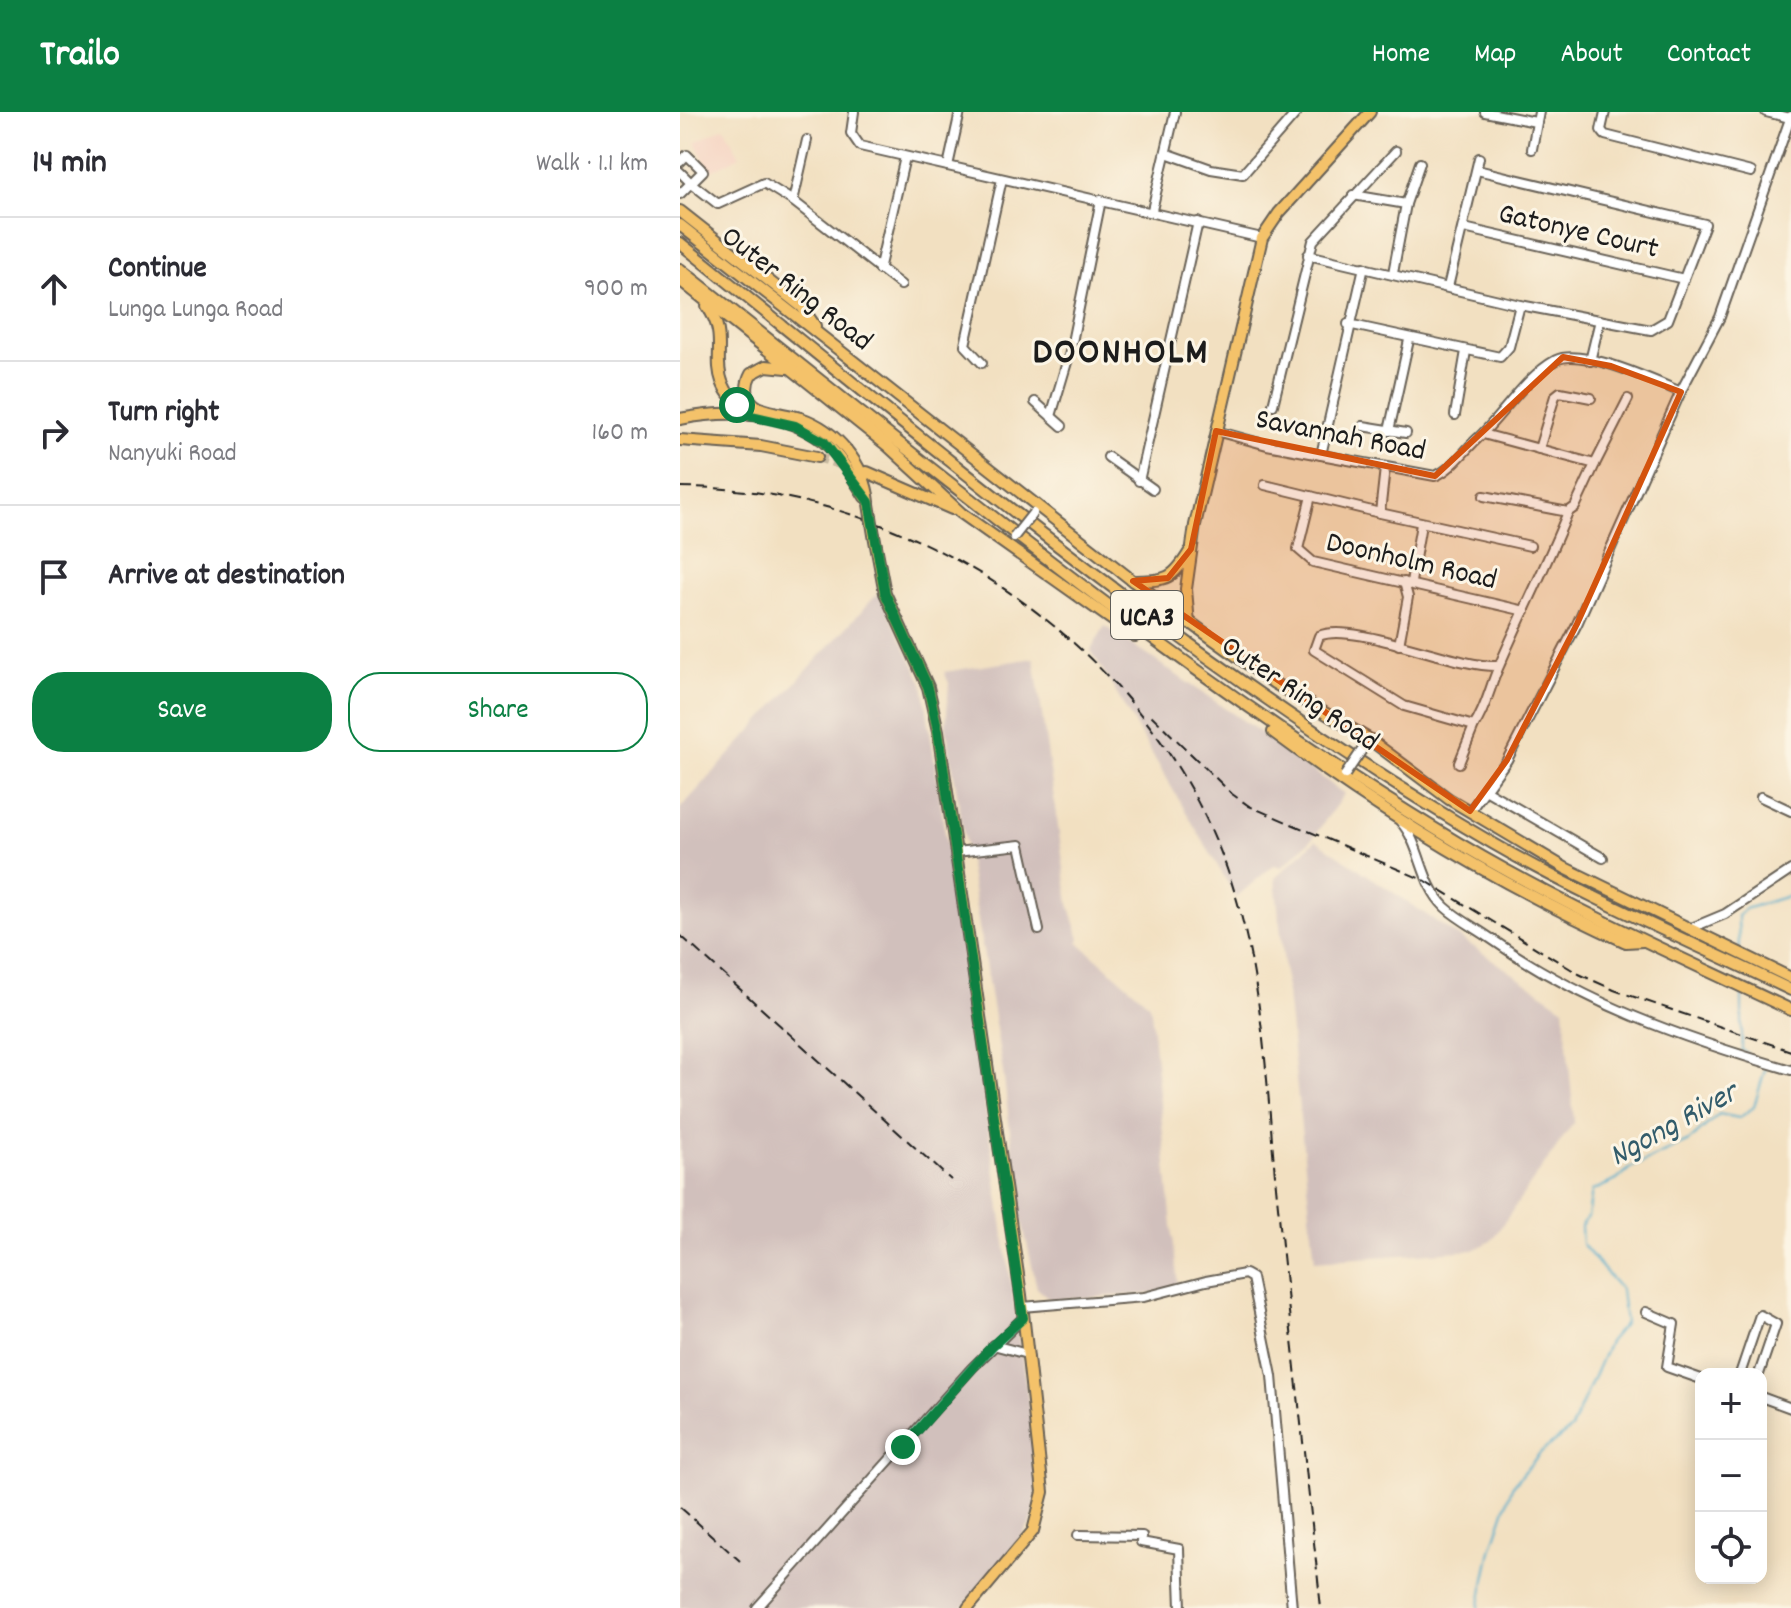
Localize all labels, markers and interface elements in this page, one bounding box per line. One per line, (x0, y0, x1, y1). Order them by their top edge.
text: Trailo (40, 29, 120, 84)
text: Home (1372, 36, 1430, 76)
text: Map (1474, 36, 1516, 76)
text: About (1560, 36, 1623, 76)
text: Contact (1667, 36, 1751, 76)
text: 14 min (32, 140, 107, 189)
text: Walk · 1.1 km (536, 146, 648, 183)
street label: Gatonye Court (1494, 194, 1662, 273)
street label: Outer Ring Road (710, 217, 880, 364)
text: Continue (108, 249, 207, 292)
icon: ahead (32, 267, 76, 311)
text: 900 m (584, 271, 648, 308)
text: Lunga Lunga Road (108, 292, 283, 329)
district label: DOONHOLM (1032, 327, 1210, 382)
route start (719, 387, 755, 423)
text: Turn right (108, 393, 219, 436)
street label: Savannah Road (1251, 400, 1429, 475)
icon: right (32, 411, 76, 455)
text: 160 m (592, 415, 648, 452)
text: Nanyuki Road (108, 436, 237, 473)
street label: Doonholm Road (1321, 523, 1501, 604)
icon: arrive (32, 555, 76, 599)
text: Arrive at destination (108, 556, 345, 599)
road number: UCA3 (1111, 591, 1183, 639)
street label: Outer Ring Road (1211, 627, 1386, 765)
button: Save (32, 672, 332, 752)
button: Share (348, 672, 648, 752)
water label: Ngong River (1602, 1071, 1750, 1181)
map controls (1695, 1368, 1767, 1584)
button: + (1695, 1368, 1767, 1440)
route end (885, 1429, 921, 1465)
button: − (1695, 1440, 1767, 1512)
button: locate (1695, 1512, 1767, 1584)

